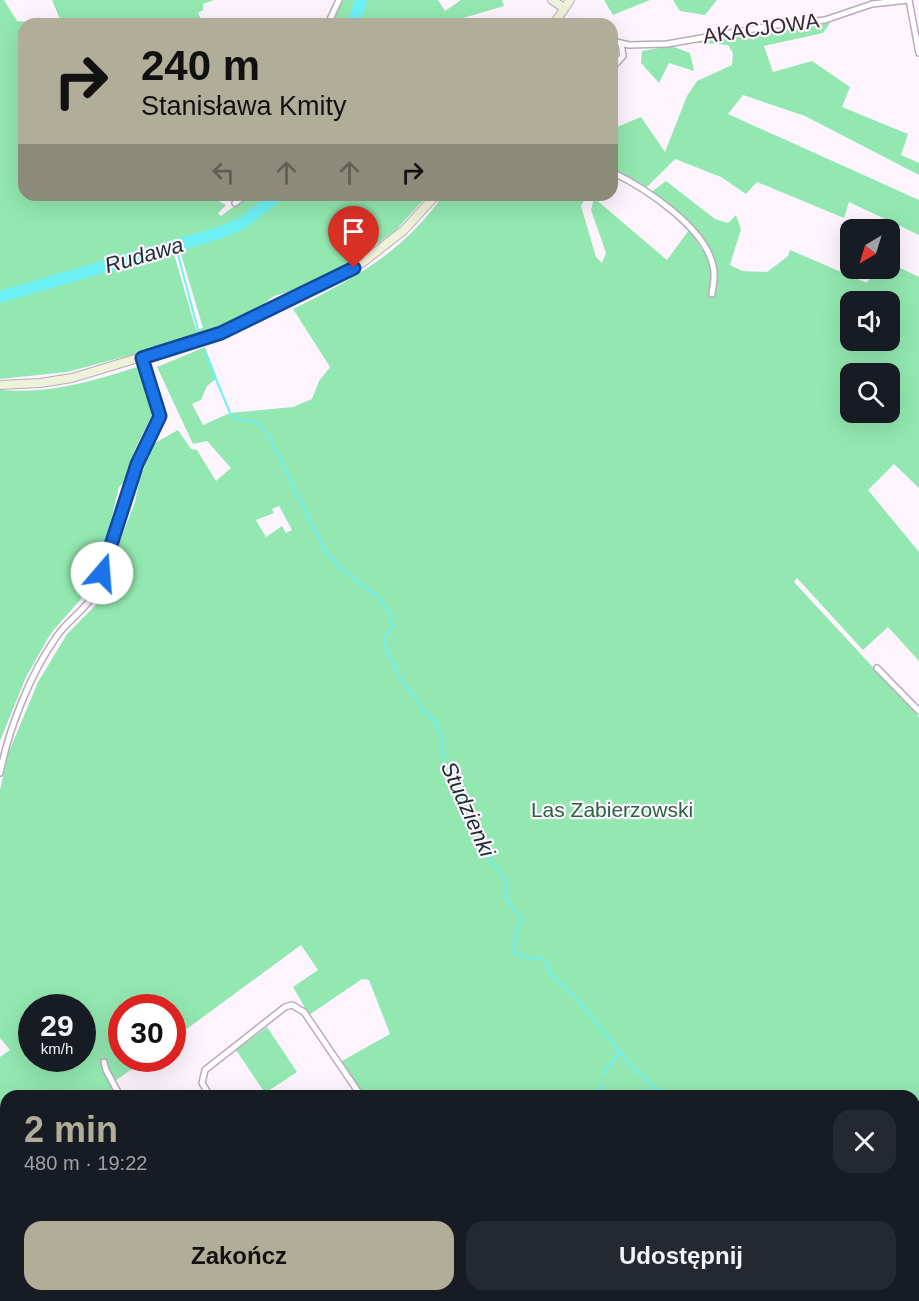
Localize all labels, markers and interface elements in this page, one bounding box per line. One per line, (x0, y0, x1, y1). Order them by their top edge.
street label: AKACJOWA (701, 8, 821, 48)
icon: right (42, 42, 120, 120)
text: 240 m (141, 42, 260, 89)
text: Stanisława Kmity (141, 91, 347, 121)
icon: left (207, 156, 240, 189)
icon: ahead (270, 156, 303, 189)
icon: ahead (333, 156, 366, 189)
icon: right (396, 156, 429, 189)
pin (328, 206, 379, 268)
icon: arrive (337, 215, 370, 248)
north arrow (840, 219, 900, 279)
map controls (840, 219, 900, 423)
water label: Rudawa (102, 232, 186, 278)
button: sound (840, 291, 900, 351)
button: search (840, 363, 900, 423)
position arrow (70, 541, 134, 605)
water label: Studzienki (436, 758, 501, 861)
park label: Las Zabierzowski (531, 798, 693, 821)
speed limit sign: 30 (108, 994, 186, 1072)
text: 29 (40, 1009, 74, 1042)
text: km/h (41, 1040, 73, 1057)
text: 2 min (24, 1109, 118, 1150)
button: close (833, 1110, 896, 1173)
text: 480 m · 19:22 (24, 1152, 147, 1174)
button: Zakończ (24, 1221, 454, 1290)
button: Udostępnij (466, 1221, 896, 1290)

